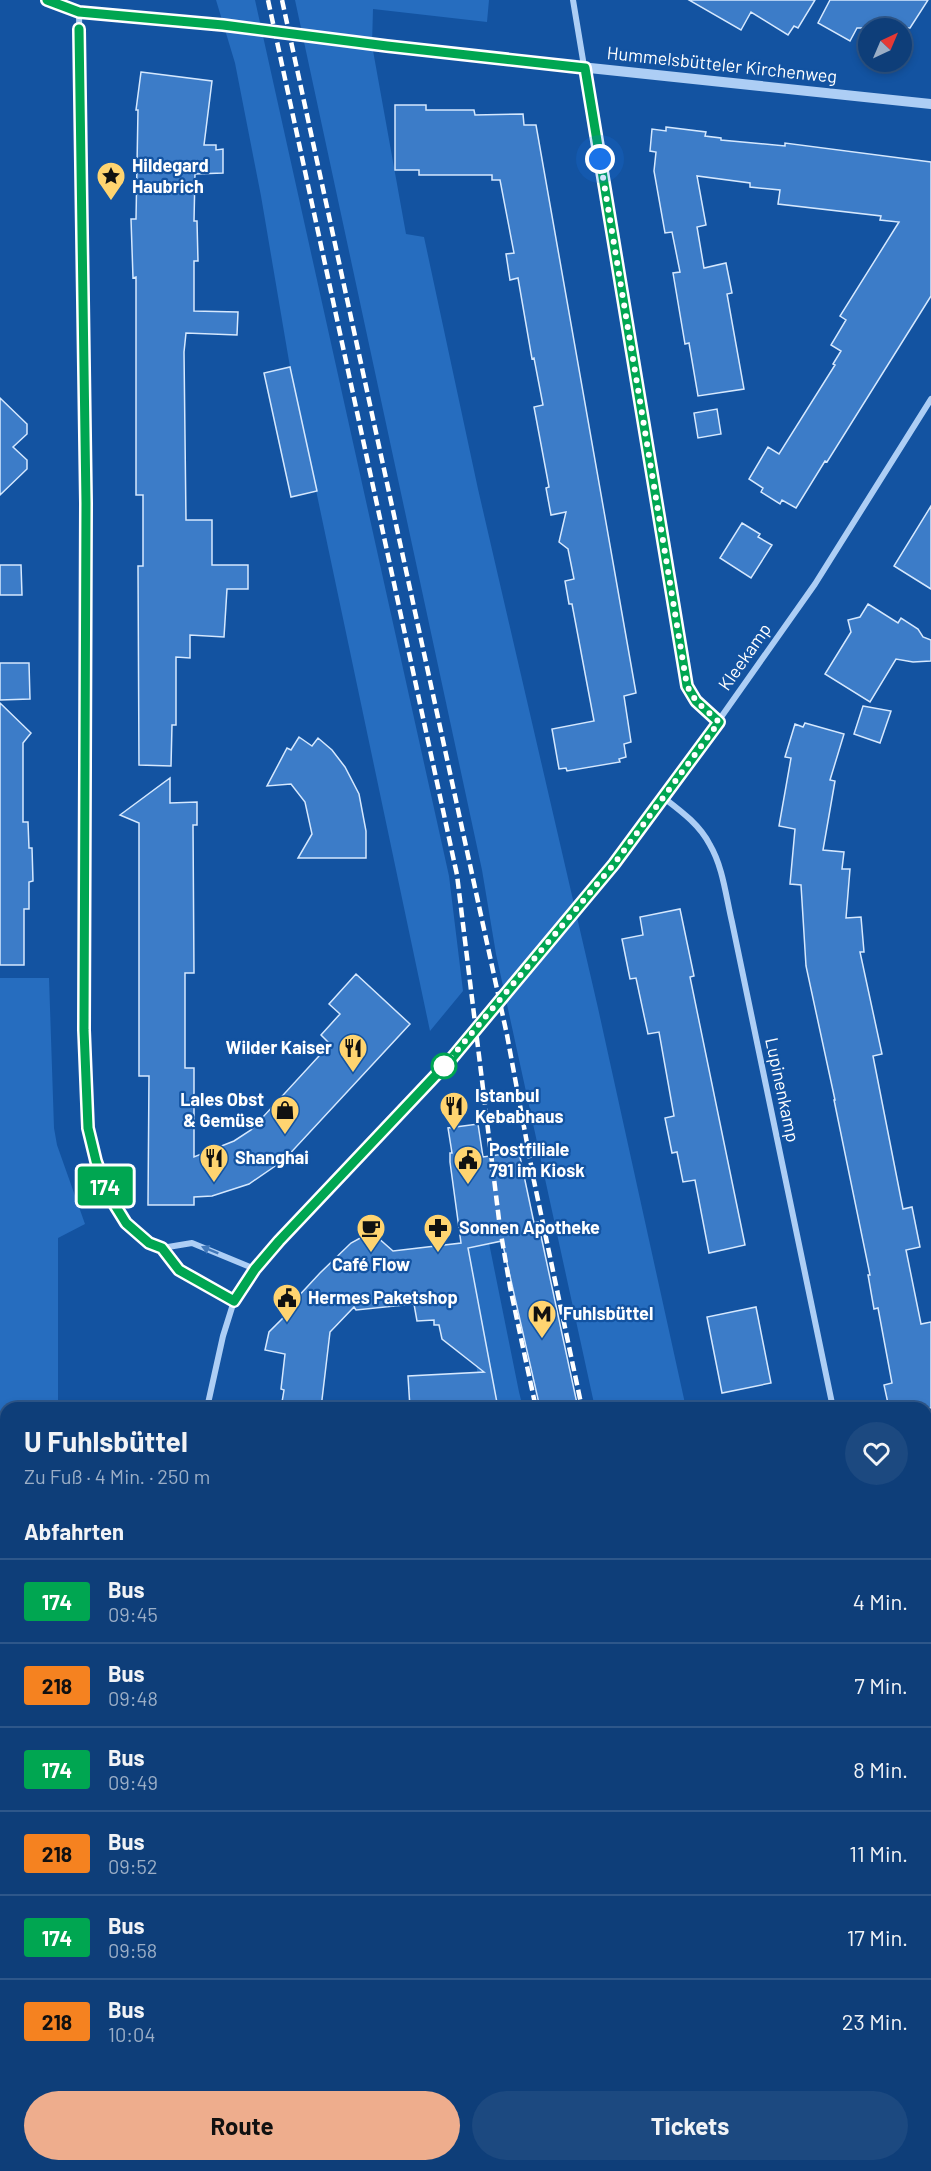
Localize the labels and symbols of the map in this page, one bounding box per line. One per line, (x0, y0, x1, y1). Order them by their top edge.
north arrow (858, 18, 912, 72)
street label: Hummelsbütteler Kirchenweg (606, 41, 838, 87)
your location (585, 144, 615, 174)
place label: Hildegard Haubrich (132, 154, 209, 197)
place icon: Hildegard Haubrich (95, 160, 127, 202)
street label: Kleekamp (713, 618, 775, 694)
restaurant icon: Wilder Kaiser (337, 1032, 369, 1074)
place label: Wilder Kaiser (226, 1036, 332, 1058)
street label: Lupinenkamp (761, 1036, 805, 1144)
unlabelled marker (431, 1053, 457, 1079)
place label: Istanbul Kebabhaus (475, 1084, 564, 1127)
place label: Lales Obst & Gemüse (180, 1088, 264, 1131)
restaurant icon: Istanbul Kebabhaus (438, 1090, 470, 1132)
shop icon: Lales Obst & Gemüse (269, 1094, 301, 1136)
place label: Postfiliale 791 im Kiosk (489, 1138, 585, 1181)
restaurant icon: Shanghai (198, 1142, 230, 1184)
public building icon: Postfiliale 791 im Kiosk (452, 1144, 484, 1186)
place label: Shanghai (235, 1146, 309, 1168)
line badge: 174 (70, 1166, 140, 1206)
cafe icon: Café Flow (355, 1212, 387, 1254)
pharmacy icon: Sonnen Apotheke (422, 1212, 454, 1254)
place label: Sonnen Apotheke (459, 1216, 600, 1238)
one-way arrow (201, 1244, 219, 1254)
place label: Café Flow (332, 1253, 410, 1275)
public building icon: Hermes Paketshop (271, 1282, 303, 1324)
place label: Hermes Paketshop (308, 1286, 458, 1308)
metro station icon: Fuhlsbüttel (526, 1298, 558, 1340)
place label: Fuhlsbüttel (563, 1302, 653, 1324)

